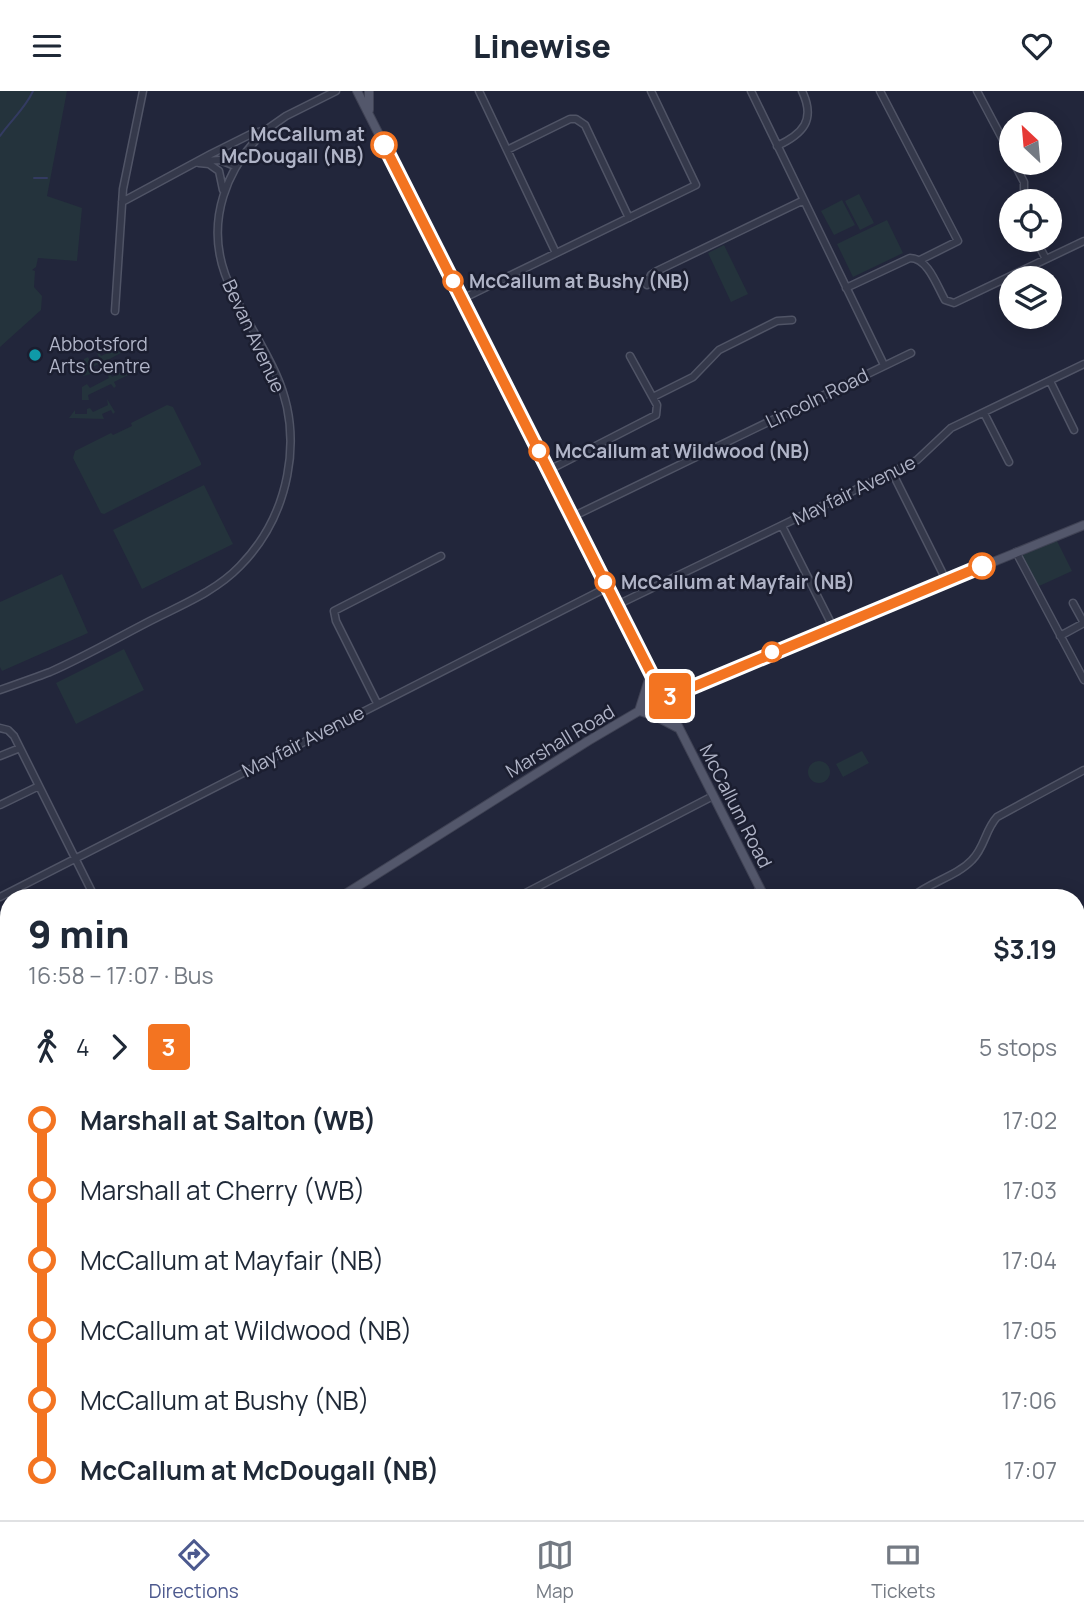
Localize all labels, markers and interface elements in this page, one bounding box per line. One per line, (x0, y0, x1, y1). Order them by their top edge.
text: Linewise (473, 24, 611, 68)
icon: menu (28, 27, 66, 65)
icon: heart (1018, 27, 1056, 65)
north arrow (999, 112, 1062, 175)
map controls (999, 112, 1062, 329)
place label: McCallum at McDougall (NB) (221, 121, 365, 169)
marker: McCallum at McDougall (NB) (371, 132, 397, 158)
button: locate (999, 189, 1062, 252)
button: layers (999, 266, 1062, 329)
place label: McCallum at Bushy (NB) (469, 268, 691, 294)
marker: McCallum at Bushy (NB) (443, 271, 463, 291)
street label: Bevan Avenue (216, 275, 292, 397)
place label: Abbotsford Arts Centre (49, 331, 150, 379)
marker: Abbotsford Arts Centre (27, 347, 43, 363)
street label: Lincoln Road (761, 362, 873, 434)
place label: McCallum at Wildwood (NB) (555, 438, 811, 464)
marker: McCallum at Wildwood (NB) (529, 441, 549, 461)
street label: Mayfair Avenue (788, 449, 920, 531)
unlabelled marker (969, 553, 995, 579)
place label: McCallum at Mayfair (NB) (621, 569, 855, 595)
marker: McCallum at Mayfair (NB) (595, 572, 615, 592)
unlabelled marker (762, 642, 782, 662)
line badge: 3 (647, 673, 693, 719)
text: 3 (663, 679, 677, 712)
street label: Marshall Road (501, 698, 619, 784)
street label: Mayfair Avenue (237, 699, 369, 783)
street label: McCallum Road (694, 740, 778, 872)
text: 9 min (28, 907, 129, 959)
text: $3.19 (993, 931, 1057, 967)
text: 16:58 – 17:07 · Bus (28, 959, 214, 991)
icon: walk (28, 1028, 66, 1066)
icon: forward (100, 1028, 138, 1066)
text: 3 (162, 1030, 176, 1063)
text: 4 (76, 1031, 90, 1063)
text: 5 stops (979, 1031, 1057, 1063)
text: Marshall at Salton (WB) (80, 1102, 376, 1138)
text: 17:02 (1002, 1104, 1057, 1136)
text: Marshall at Cherry (WB) (80, 1172, 365, 1208)
text: 17:03 (1003, 1174, 1057, 1206)
text: McCallum at Mayfair (NB) (80, 1242, 384, 1278)
text: 17:04 (1002, 1244, 1057, 1276)
text: McCallum at Wildwood (NB) (80, 1312, 412, 1348)
text: 17:05 (1002, 1314, 1057, 1346)
text: McCallum at Bushy (NB) (80, 1382, 369, 1418)
text: 17:06 (1001, 1384, 1057, 1416)
text: McCallum at McDougall (NB) (80, 1452, 439, 1488)
text: 17:07 (1004, 1454, 1057, 1486)
tab: Directions (149, 1536, 239, 1604)
tab: Map (536, 1536, 574, 1604)
tab: Tickets (871, 1536, 935, 1604)

